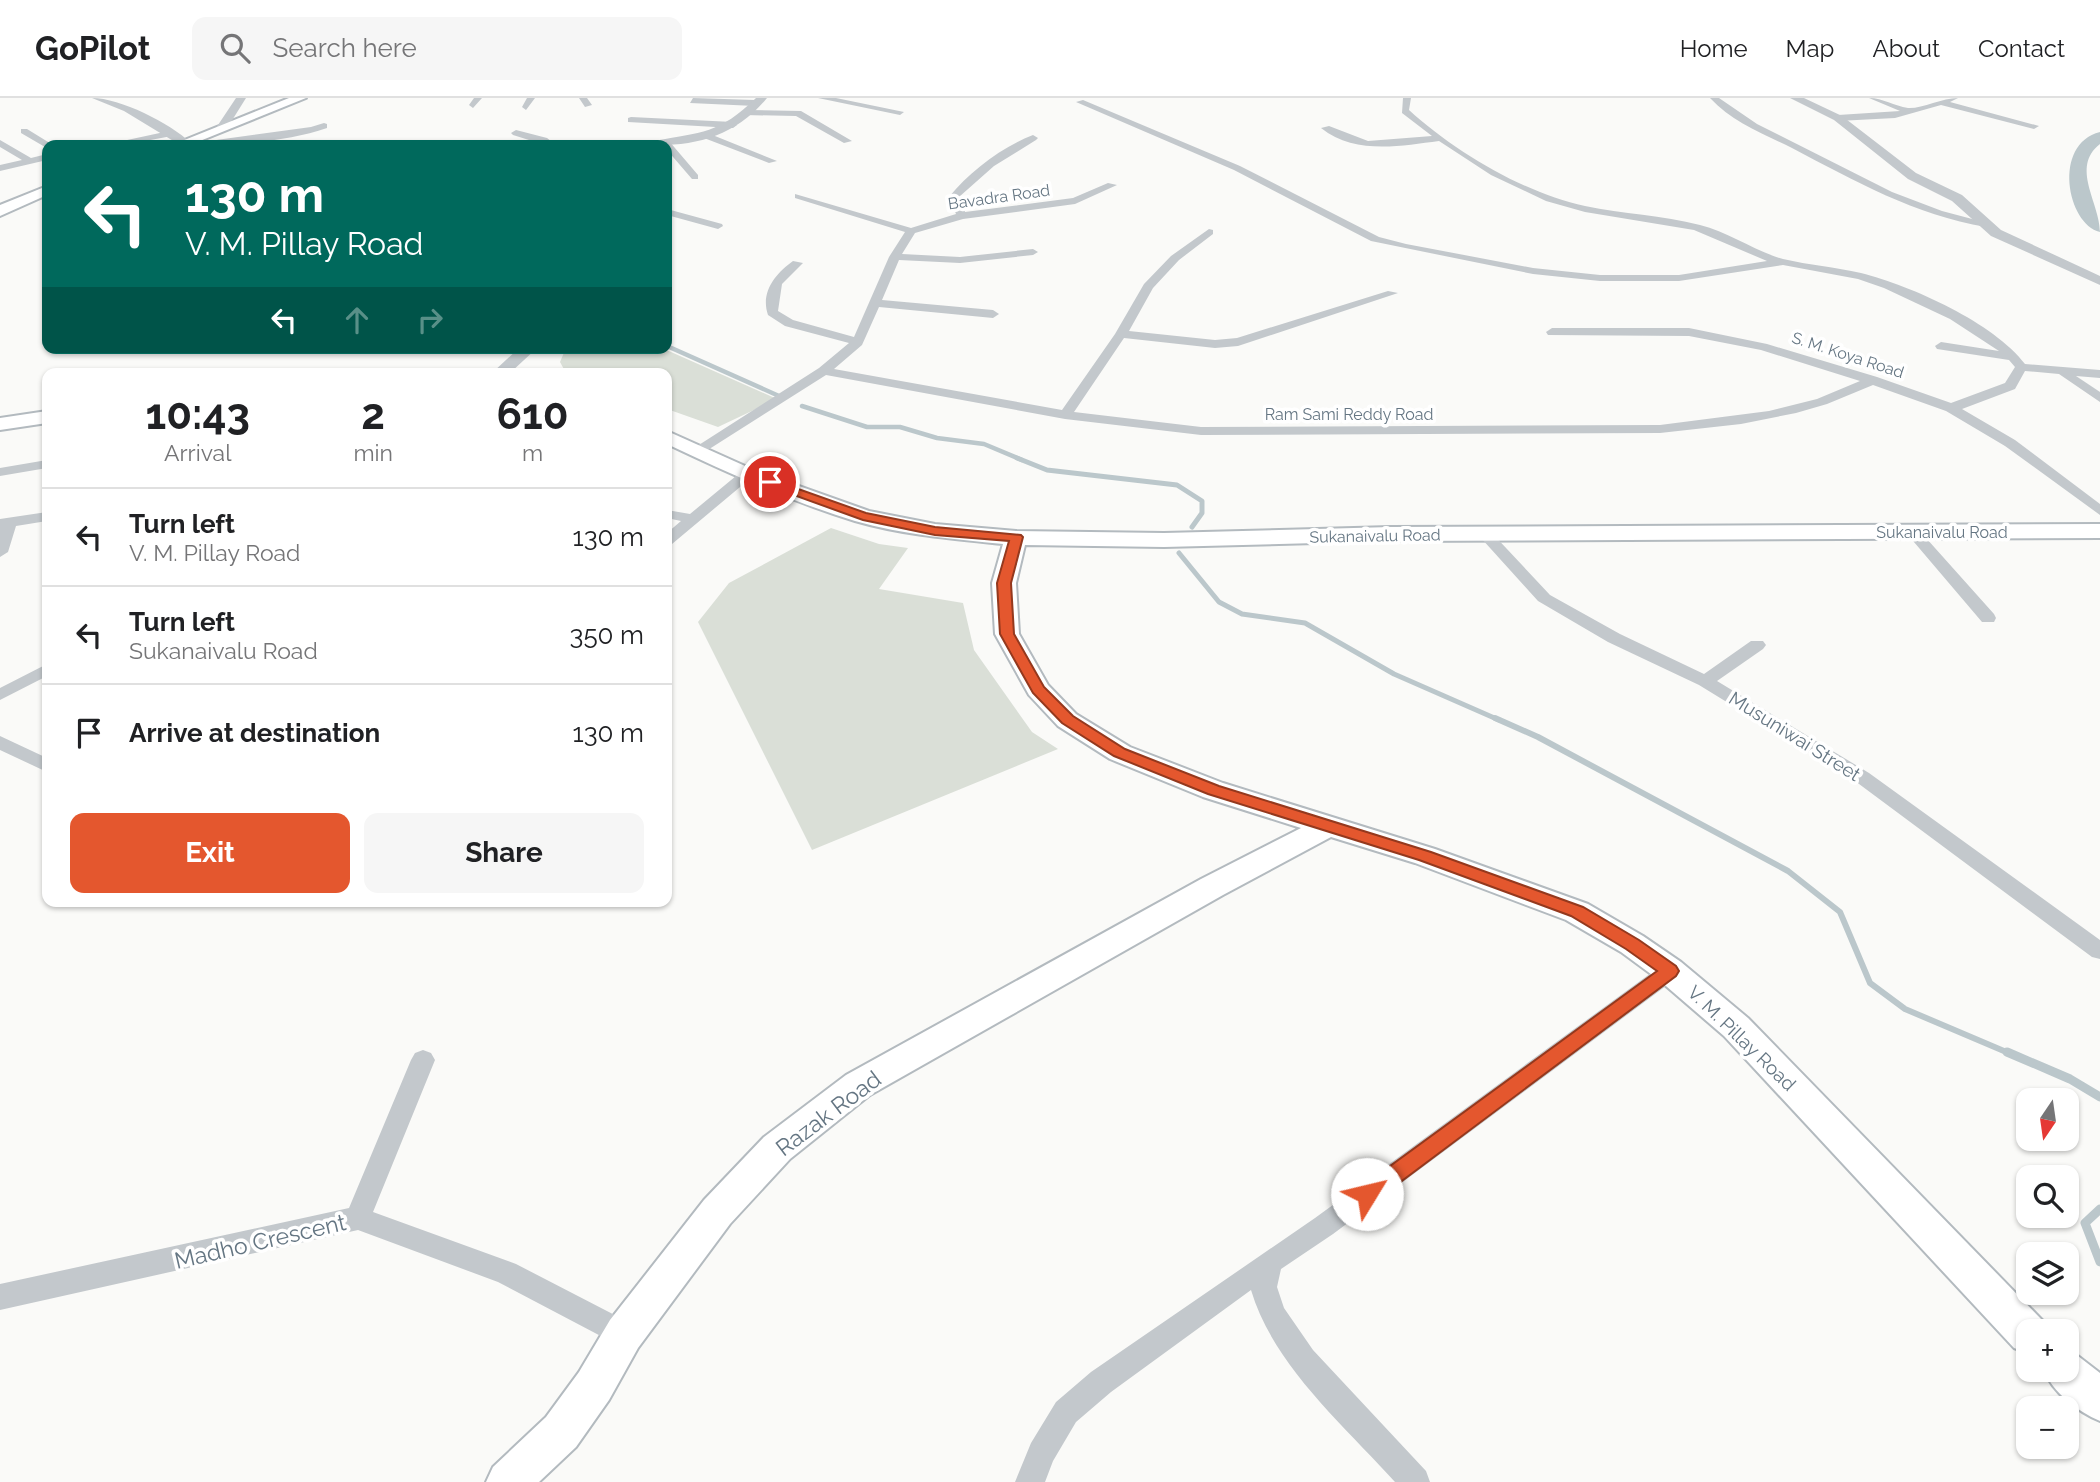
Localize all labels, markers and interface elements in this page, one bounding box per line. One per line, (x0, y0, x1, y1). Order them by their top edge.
search box (192, 17, 682, 80)
text: GoPilot (35, 29, 150, 68)
icon: search (216, 29, 254, 67)
text: Search here (272, 33, 417, 63)
text: Home (1680, 34, 1748, 63)
text: Map (1786, 34, 1834, 63)
text: About (1872, 34, 1940, 63)
text: Contact (1978, 34, 2065, 63)
text: 130 m (185, 166, 324, 223)
icon: left (70, 168, 161, 259)
street label: Bavadra Road (947, 180, 1051, 214)
text: V. M. Pillay Road (185, 225, 424, 262)
icon: left (265, 301, 303, 339)
icon: ahead (338, 301, 376, 339)
icon: right (411, 301, 449, 339)
street label: S. M. Koya Road (1790, 328, 1906, 382)
text: 10:43 (146, 390, 250, 439)
text: 2 (361, 390, 385, 439)
text: 610 (496, 390, 568, 439)
street label: Ram Sami Reddy Road (1265, 405, 1433, 424)
text: Arrival (164, 439, 231, 466)
text: min (353, 439, 393, 466)
text: m (522, 439, 543, 466)
pin (740, 452, 800, 512)
icon: arrive (751, 463, 789, 501)
text: Turn left (129, 509, 235, 539)
icon: left (70, 518, 108, 556)
text: 130 m (573, 522, 644, 552)
street label: Sukanaivalu Road (1876, 523, 2008, 542)
street label: Sukanaivalu Road (1309, 525, 1441, 547)
text: V. M. Pillay Road (129, 539, 300, 566)
text: Turn left (129, 607, 235, 637)
icon: left (70, 616, 108, 654)
text: 350 m (570, 620, 644, 650)
text: Sukanaivalu Road (129, 637, 318, 664)
street label: Musuniwai Street (1725, 687, 1865, 786)
icon: arrive (70, 714, 108, 752)
text: Arrive at destination (129, 718, 380, 748)
text: 130 m (573, 718, 644, 748)
button: Exit (70, 813, 350, 893)
button: Share (364, 813, 644, 893)
street label: V. M. Pillay Road (1683, 981, 1801, 1095)
street label: Razak Road (770, 1065, 886, 1161)
north arrow (2016, 1088, 2079, 1152)
map controls (2016, 1088, 2079, 1459)
position arrow (1330, 1157, 1404, 1231)
button: search (2016, 1165, 2079, 1228)
street label: Madho Crescent (172, 1208, 349, 1274)
button: layers (2016, 1242, 2079, 1305)
button: + (2016, 1319, 2079, 1382)
button: − (2016, 1396, 2079, 1459)

